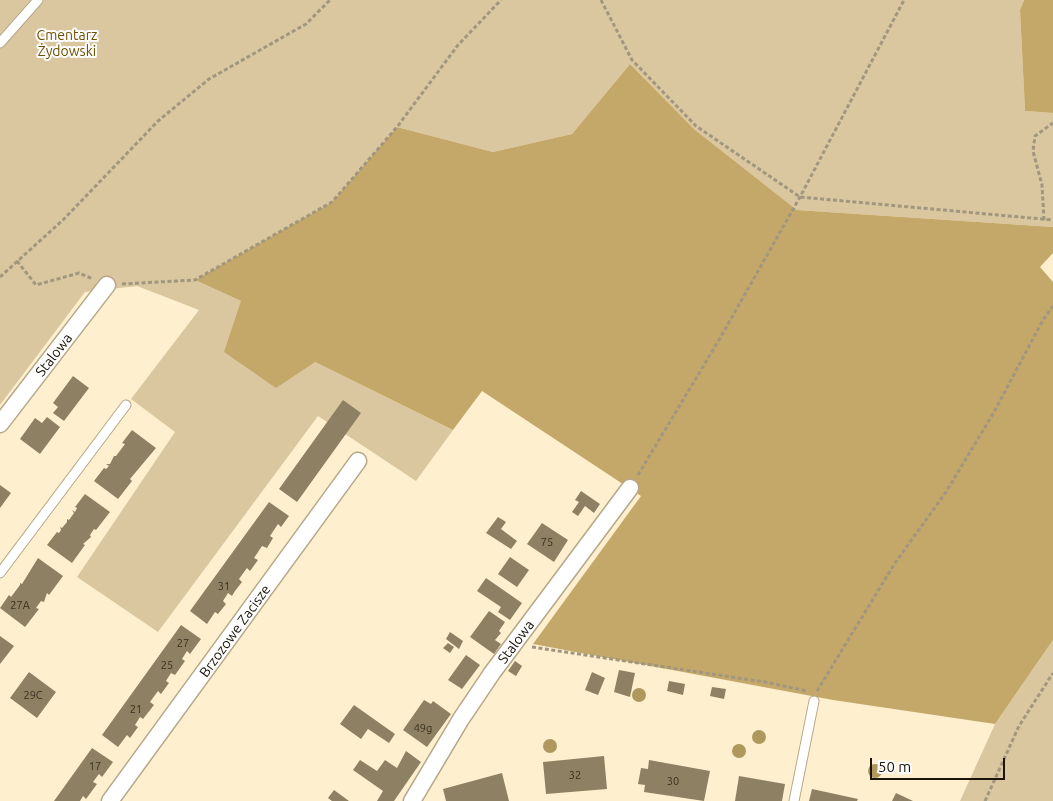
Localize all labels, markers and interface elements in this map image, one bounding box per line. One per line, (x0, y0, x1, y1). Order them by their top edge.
park label: Cmentarz Żydowski (37, 27, 97, 59)
street label: Stalowa (32, 330, 76, 380)
house number: 75 (541, 535, 553, 549)
house number: 31 (218, 579, 230, 593)
street label: Brzozowe Zacisze (196, 582, 274, 680)
house number: 27A (10, 598, 30, 612)
street label: Stalowa (494, 617, 538, 667)
house number: 27 (177, 636, 189, 650)
house number: 25 (161, 658, 173, 672)
house number: 29C (23, 688, 43, 702)
house number: 21 (130, 702, 142, 716)
house number: 49g (414, 721, 432, 735)
scale bar (873, 748, 1008, 780)
text: 50 m (878, 758, 911, 775)
house number: 17 (89, 759, 101, 773)
house number: 32 (569, 768, 581, 782)
house number: 30 (667, 774, 679, 788)

